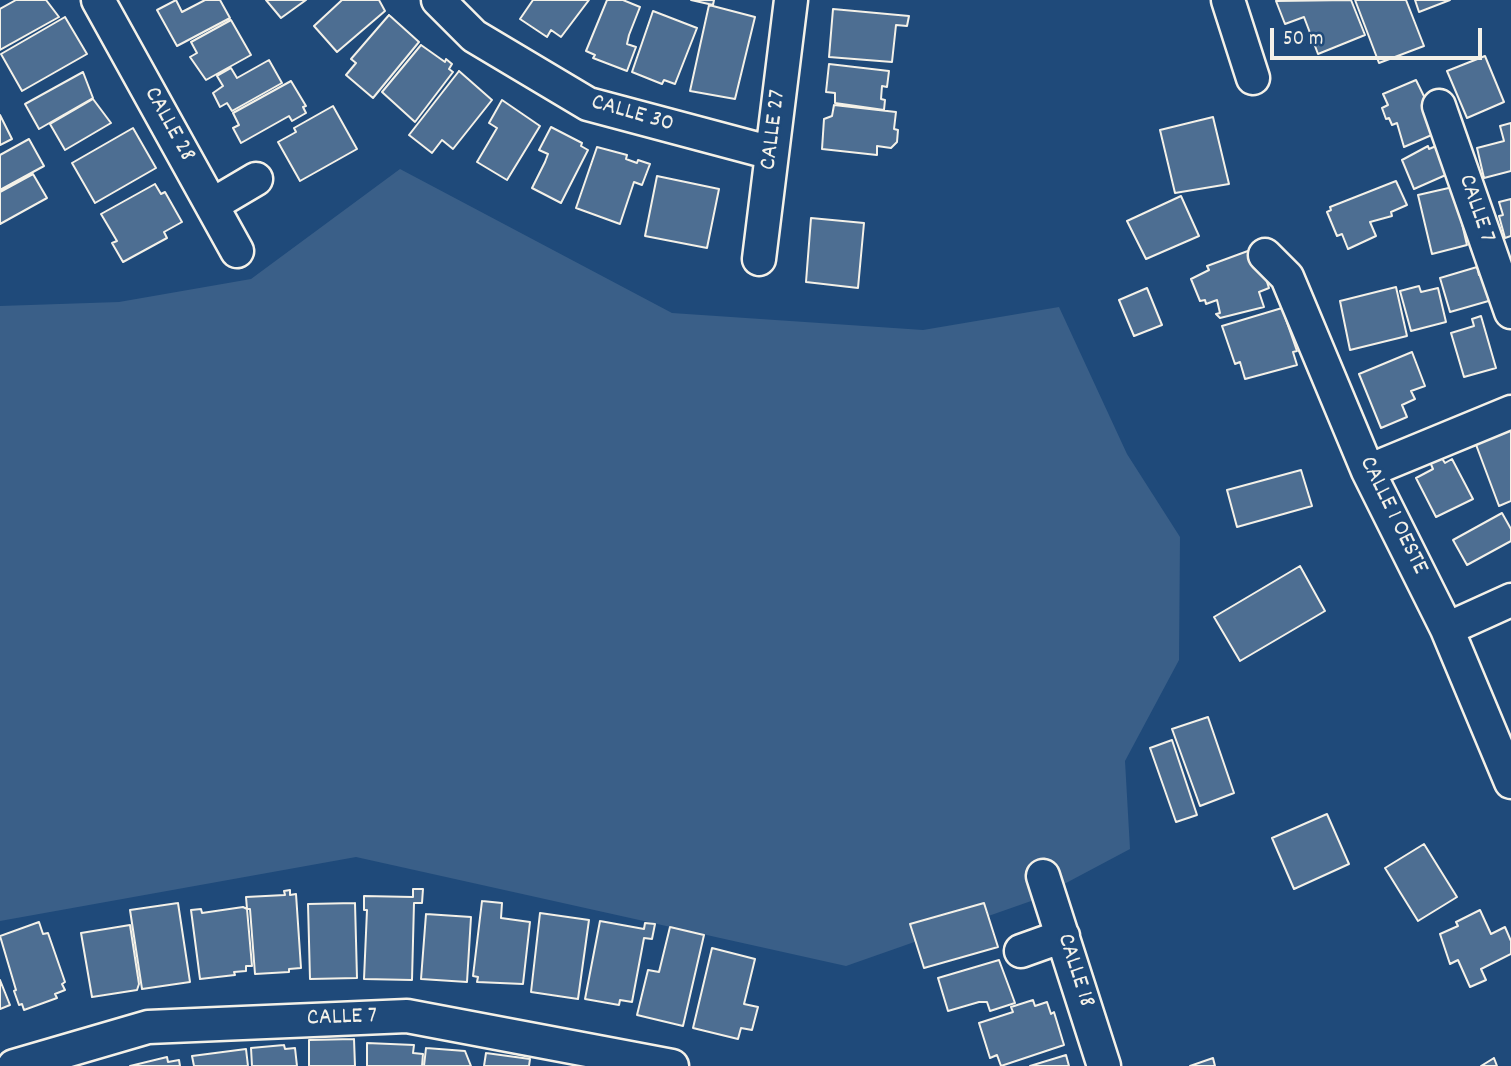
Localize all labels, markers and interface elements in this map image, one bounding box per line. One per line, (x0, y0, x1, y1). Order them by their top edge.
scale bar (1273, 14, 1485, 58)
text: 50 m (1283, 25, 1323, 55)
street label: CALLE 28 (136, 83, 200, 167)
street label: CALLE 27 (756, 88, 794, 172)
street label: CALLE 30 (587, 89, 677, 141)
street label: CALLE 7 (1450, 171, 1500, 247)
street label: CALLE 1 OESTE (1351, 452, 1433, 580)
street label: CALLE 18 (1049, 930, 1099, 1012)
street label: CALLE 7 (306, 1003, 378, 1035)

